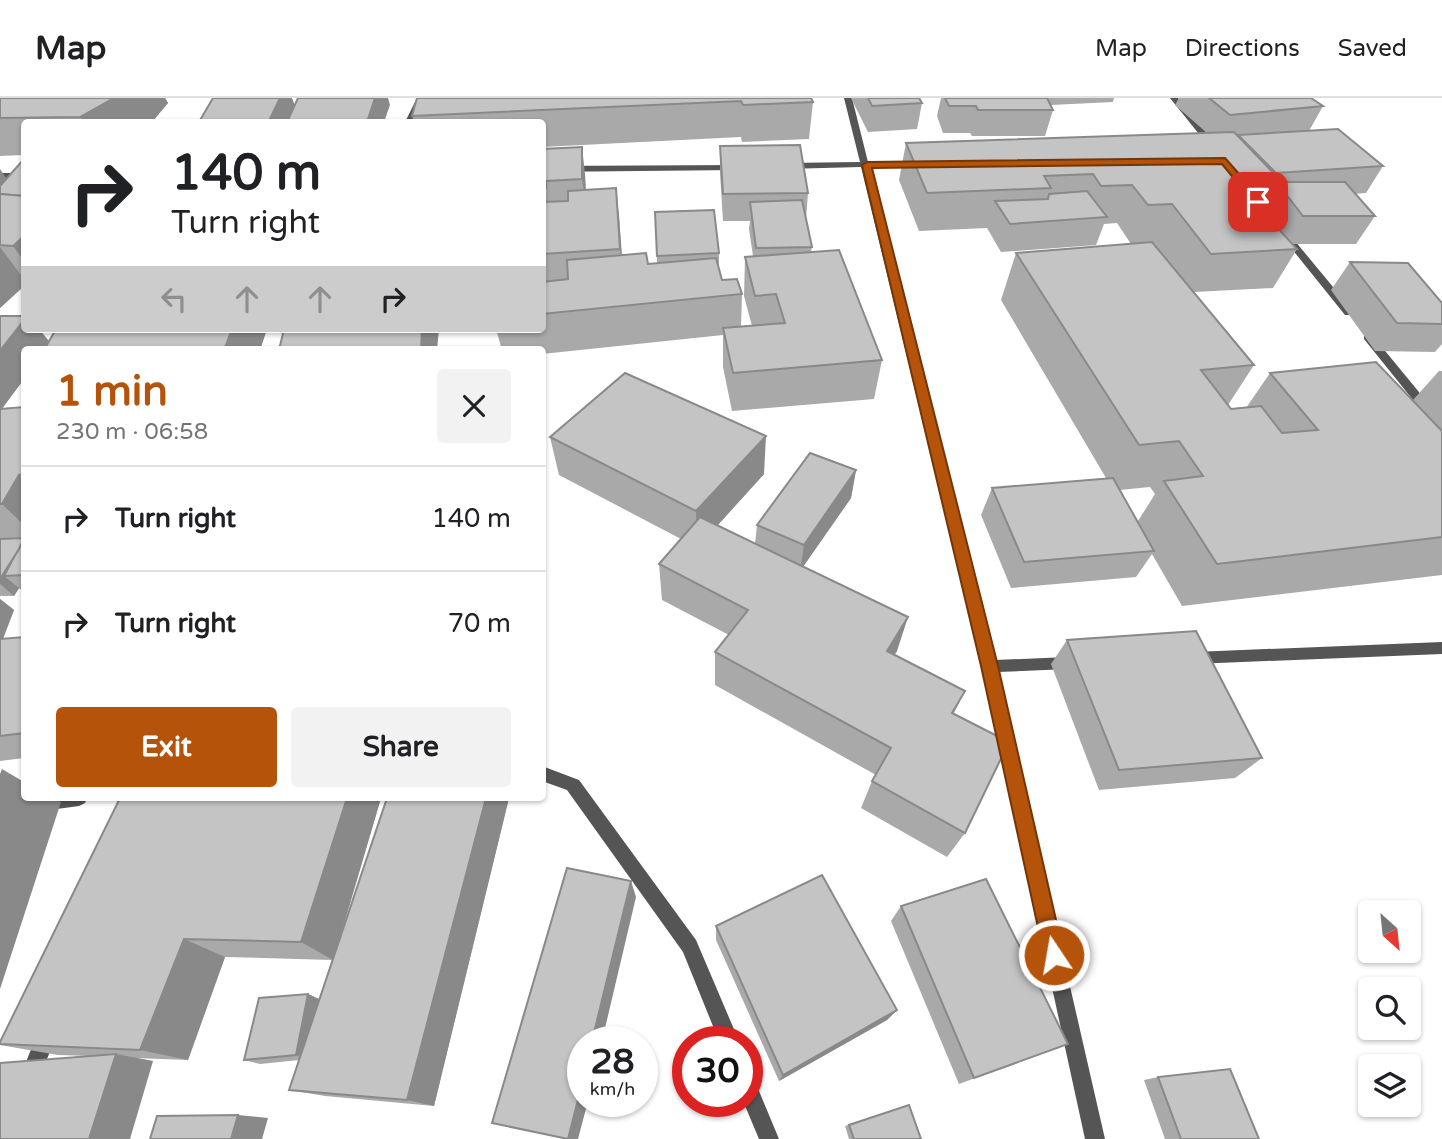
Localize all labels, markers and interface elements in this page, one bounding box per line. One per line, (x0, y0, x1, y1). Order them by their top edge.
text: Map (35, 29, 106, 68)
text: Map (1095, 34, 1147, 63)
text: Directions (1185, 34, 1300, 63)
text: Saved (1338, 34, 1407, 63)
text: 140 m (171, 144, 321, 203)
icon: right (56, 147, 147, 238)
pin (1228, 172, 1288, 232)
icon: arrive (1239, 183, 1277, 221)
text: Turn right (171, 204, 320, 242)
icon: left (155, 280, 193, 318)
icon: ahead (228, 280, 266, 318)
icon: ahead (301, 280, 339, 318)
icon: right (374, 280, 412, 318)
text: 1 min (56, 366, 168, 417)
button: close (437, 369, 511, 443)
text: 230 m · 06:58 (56, 418, 208, 446)
icon: right (56, 500, 94, 538)
text: Turn right (115, 503, 236, 534)
text: 140 m (431, 503, 511, 534)
icon: right (56, 605, 94, 643)
text: Turn right (115, 608, 236, 639)
text: 70 m (448, 608, 511, 639)
button: Exit (56, 707, 277, 787)
button: Share (291, 707, 511, 787)
north arrow (1358, 900, 1421, 962)
map controls (1358, 900, 1421, 1117)
position arrow (1017, 918, 1091, 992)
button: search (1358, 977, 1421, 1040)
speed limit sign: 30 (672, 1026, 763, 1117)
text: 28 (591, 1041, 634, 1083)
button: layers (1358, 1054, 1421, 1117)
text: km/h (590, 1078, 635, 1100)

